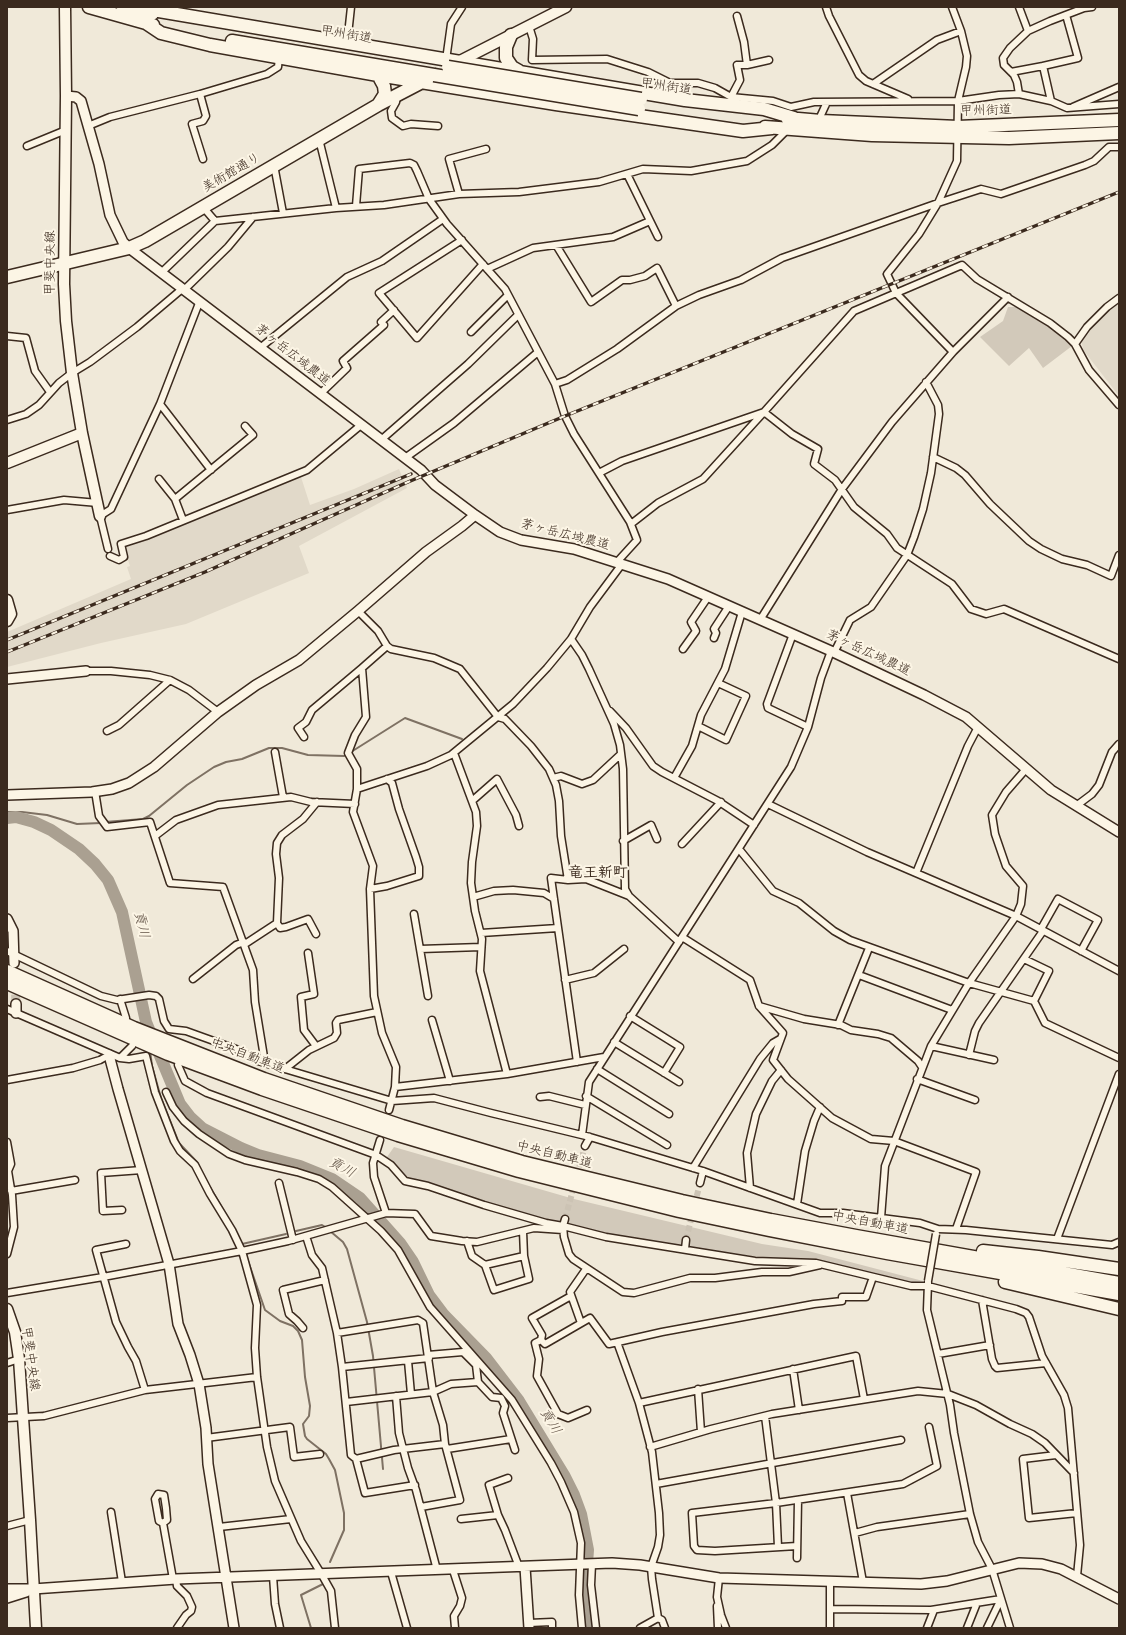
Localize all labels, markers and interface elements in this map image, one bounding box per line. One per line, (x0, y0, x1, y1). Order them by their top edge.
street label: 甲州街道 (319, 24, 373, 48)
street label: 甲州街道 (639, 77, 693, 99)
street label: 甲州街道 (960, 103, 1012, 121)
street label: 美術館通り (200, 151, 264, 197)
street label: 甲斐中央線 (44, 231, 60, 295)
street label: 茅ヶ岳広域農道 (251, 322, 333, 390)
street label: 茅ヶ岳広域農道 (519, 517, 611, 555)
street label: 茅ヶ岳広域農道 (823, 628, 913, 680)
district label: 竜王新町 (568, 866, 628, 884)
water label: 貢川 (129, 909, 151, 941)
street label: 中央自動車道 (208, 1036, 286, 1078)
street label: 中央自動車道 (514, 1139, 594, 1173)
water label: 貢川 (325, 1155, 357, 1183)
street label: 中央自動車道 (830, 1209, 910, 1239)
street label: 甲斐中央線 (17, 1326, 41, 1392)
water label: 貢川 (535, 1406, 563, 1438)

